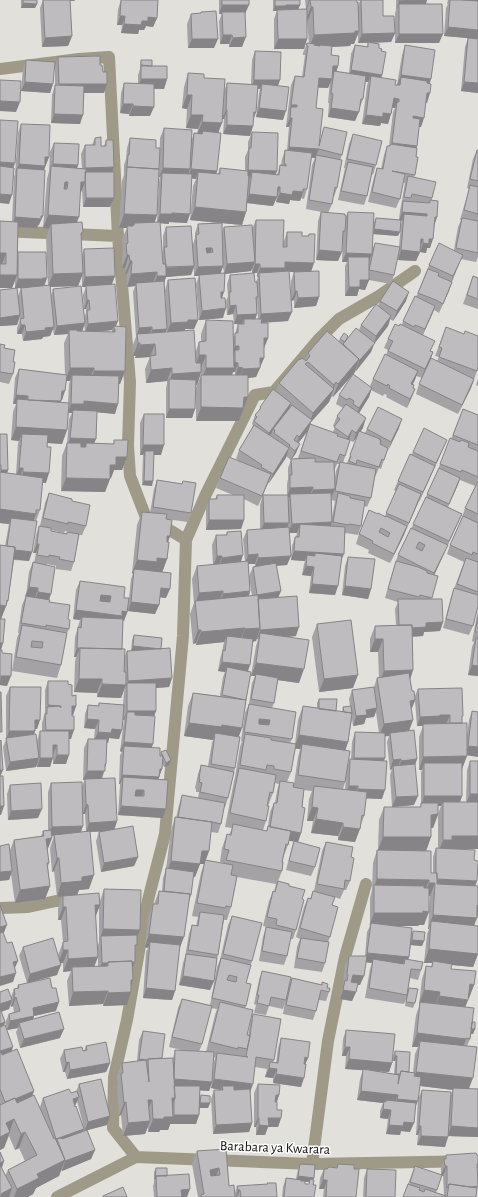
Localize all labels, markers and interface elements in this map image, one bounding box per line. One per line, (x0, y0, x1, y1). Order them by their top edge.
street label: Barabara ya Kwarara (220, 1139, 331, 1157)

